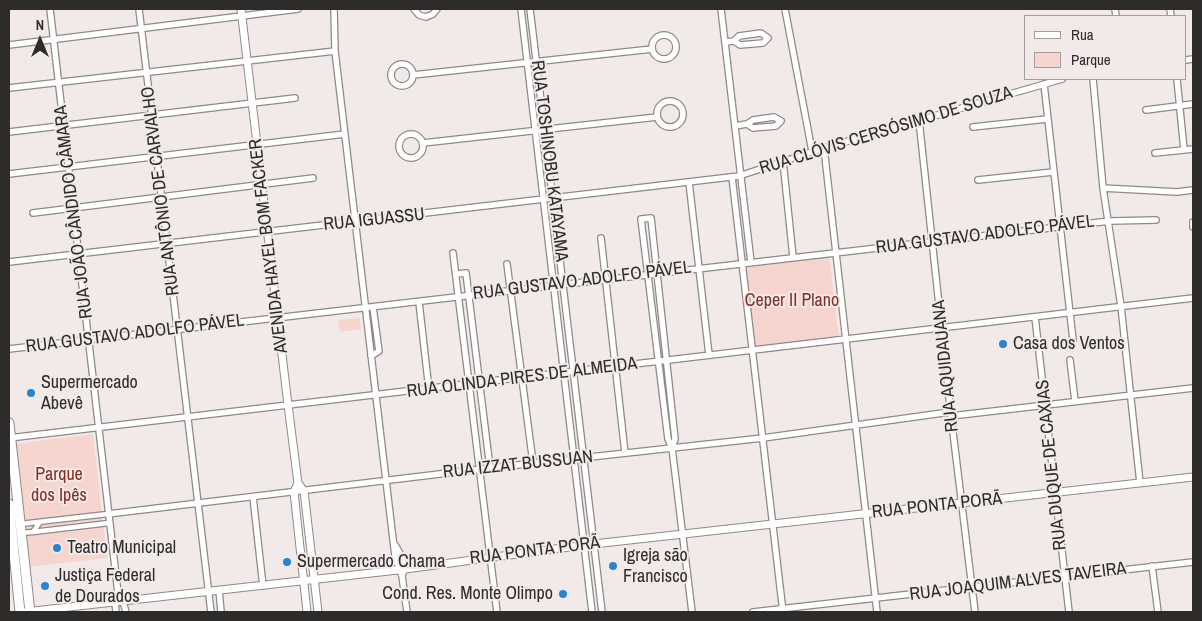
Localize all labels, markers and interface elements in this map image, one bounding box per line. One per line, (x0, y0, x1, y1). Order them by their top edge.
north arrow (15, 15, 65, 65)
legend (1024, 15, 1187, 80)
text: N (36, 16, 44, 34)
text: Rua (1071, 24, 1094, 45)
text: Parque (1071, 49, 1111, 70)
street label: RUA TOSHINOBU KATAYAMA (526, 59, 572, 263)
street label: RUA CLÓVIS CERSÓSIMO DE SOUZA (757, 82, 1015, 180)
street label: RUA ANTÔNIO DE CARVALHO (137, 85, 185, 297)
street label: RUA JOÃO CÂNDIDO CÂMARA (50, 104, 98, 320)
street label: AVENIDA HAYEL BOM FACKER (245, 137, 293, 355)
street label: RUA IGUASSU (322, 204, 426, 236)
street label: RUA GUSTAVO ADOLFO PÁVEL (875, 211, 1095, 259)
street label: RUA GUSTAVO ADOLFO PÁVEL (472, 257, 692, 305)
park label: Ceper II Plano (745, 290, 839, 312)
street label: RUA AQUIDAUANA (928, 299, 964, 433)
street label: RUA GUSTAVO ADOLFO PÁVEL (25, 310, 245, 358)
place label: Casa dos Ventos (1013, 333, 1125, 355)
marker: Casa dos Ventos (997, 338, 1009, 350)
street label: RUA OLINDA PIRES DE ALMEIDA (405, 353, 639, 403)
place label: Supermercado Abevê (41, 372, 138, 414)
street label: RUA DUQUE DE CAXIAS (1032, 379, 1072, 551)
marker: Supermercado Abevê (25, 387, 37, 399)
street label: RUA IZZAT BUSSUAN (442, 446, 594, 484)
park label: Parque dos Ipês (31, 464, 87, 506)
street label: RUA PONTA PORÃ (871, 488, 1003, 524)
street label: RUA PONTA PORÃ (469, 532, 601, 570)
place label: Teatro Municipal (67, 537, 176, 559)
marker: Teatro Municipal (51, 542, 63, 554)
place label: Igreja são Francisco (623, 545, 688, 588)
place label: Supermercado Chama (297, 551, 445, 573)
marker: Supermercado Chama (281, 556, 293, 568)
street label: RUA JOAQUIM ALVES TAVEIRA (908, 558, 1128, 606)
marker: Igreja são Francisco (607, 560, 619, 572)
place label: Justiça Federal de Dourados (55, 565, 155, 608)
marker: Justiça Federal de Dourados (39, 580, 51, 592)
place label: Cond. Res. Monte Olimpo (382, 583, 553, 605)
marker: Cond. Res. Monte Olimpo (557, 588, 569, 600)

